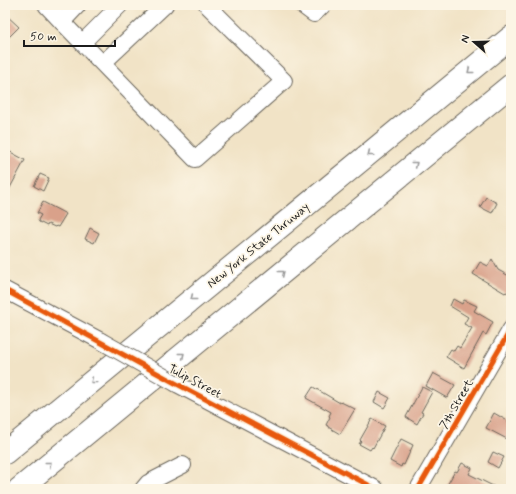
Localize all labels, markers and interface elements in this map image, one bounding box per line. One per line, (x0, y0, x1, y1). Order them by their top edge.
scale bar (24, 22, 115, 48)
north arrow (454, 22, 494, 62)
text: 50 m (30, 29, 57, 45)
text: N (458, 33, 473, 45)
one-way arrow (467, 66, 475, 73)
one-way arrow (367, 149, 374, 156)
one-way arrow (411, 161, 418, 168)
street label: New York State Thruway (204, 199, 313, 292)
one-way arrow (278, 270, 285, 277)
one-way arrow (191, 294, 198, 301)
one-way arrow (177, 353, 184, 360)
street label: Tulip Street (165, 361, 224, 403)
one-way arrow (90, 376, 97, 383)
street label: 7th Street (436, 377, 478, 432)
one-way arrow (44, 462, 52, 469)

